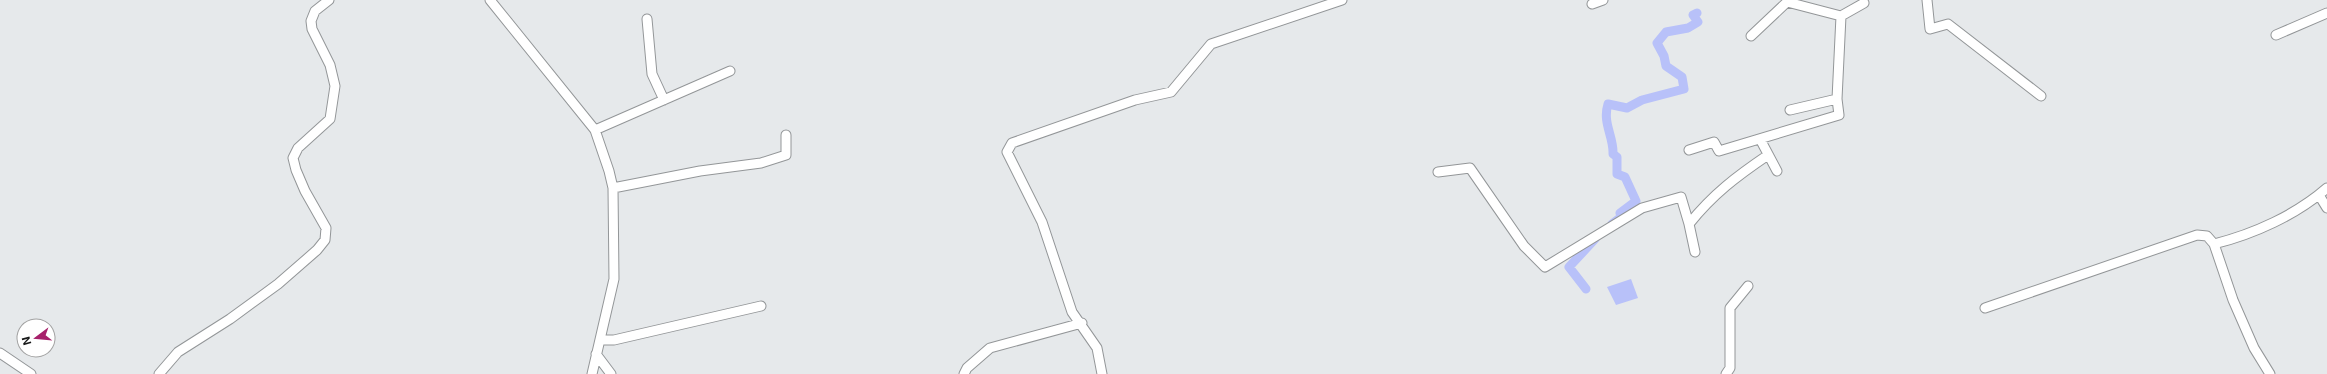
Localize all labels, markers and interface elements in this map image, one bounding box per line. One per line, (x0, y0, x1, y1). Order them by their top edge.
north arrow (16, 318, 56, 358)
text: N (19, 335, 34, 347)

